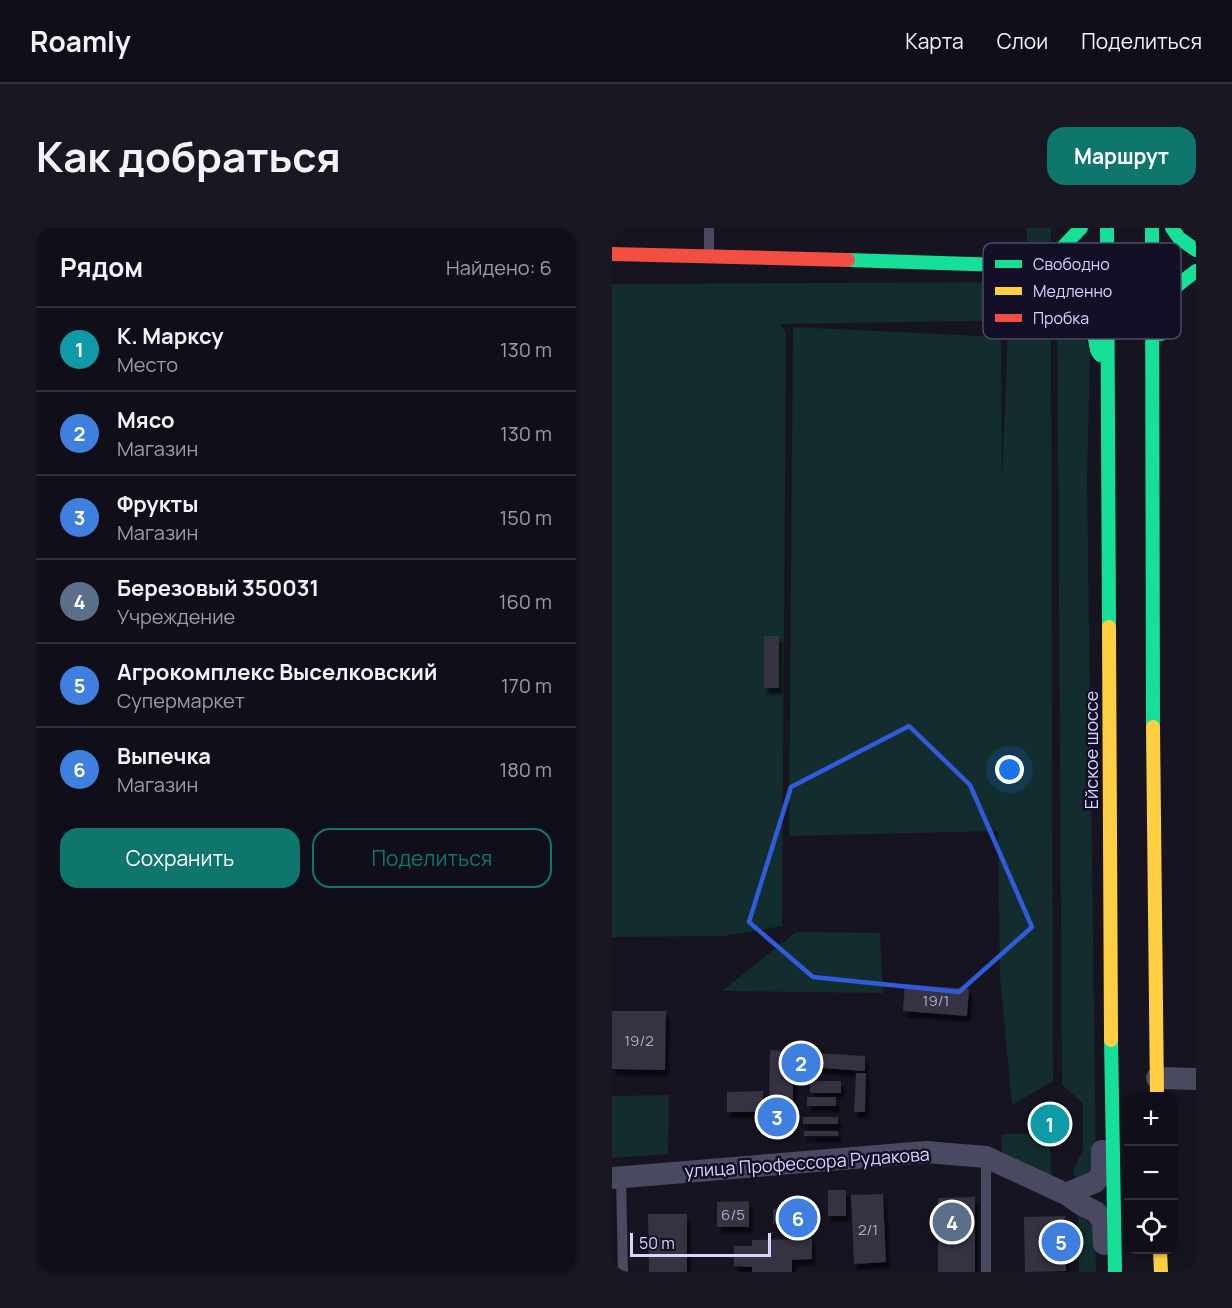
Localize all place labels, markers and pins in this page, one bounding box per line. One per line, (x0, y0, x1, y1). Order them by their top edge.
pin: 2 (782, 1040, 820, 1086)
pin: 3 (758, 1094, 796, 1140)
pin: 1 (1030, 1102, 1070, 1146)
pin: 6 (778, 1196, 818, 1240)
pin: 4 (932, 1200, 972, 1244)
pin: 5 (1042, 1220, 1080, 1264)

